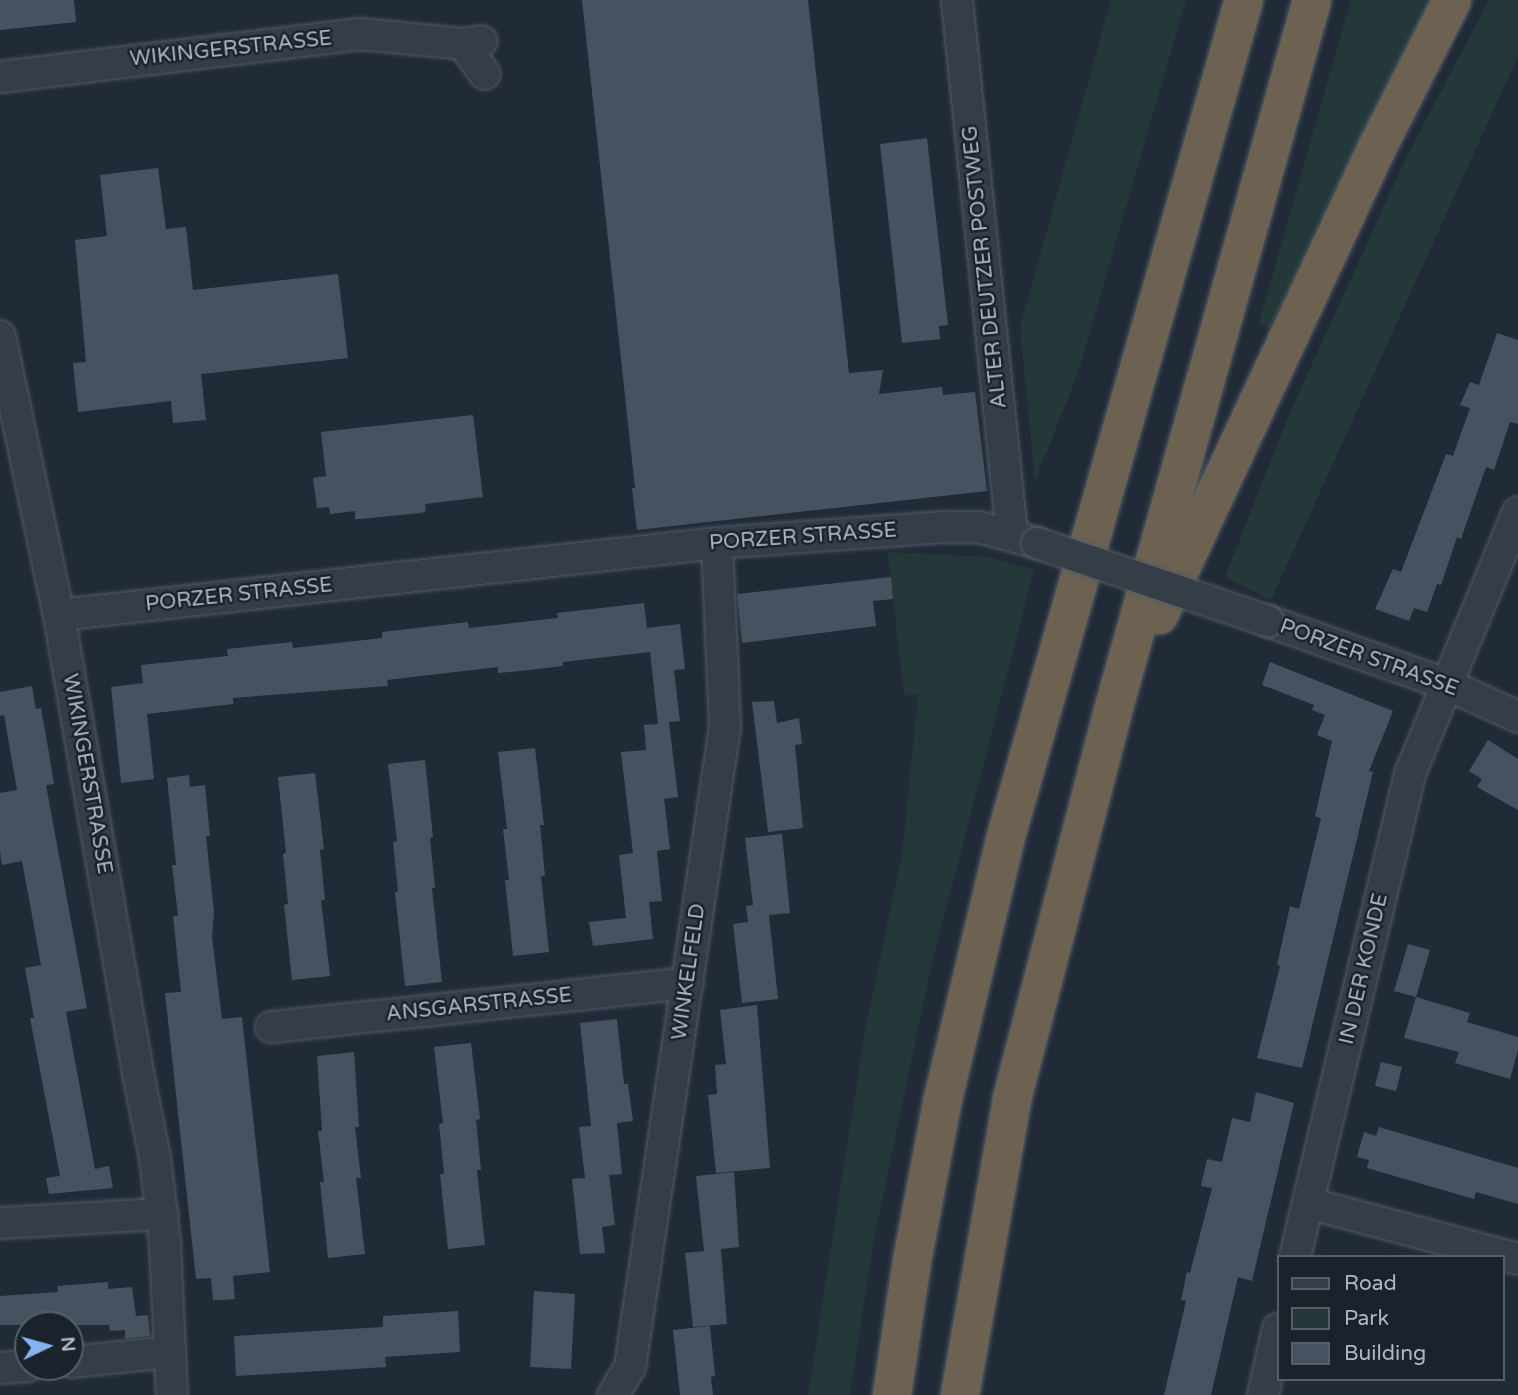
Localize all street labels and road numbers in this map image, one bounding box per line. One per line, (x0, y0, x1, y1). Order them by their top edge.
street label: WIKINGERSTRASSE (129, 26, 333, 72)
street label: ALTER DEUTZER POSTWEG (958, 124, 1012, 410)
street label: PORZER STRASSE (708, 518, 898, 556)
street label: PORZER STRASSE (144, 573, 334, 617)
street label: PORZER STRASSE (1276, 614, 1462, 702)
street label: WIKINGERSTRASSE (57, 672, 117, 876)
street label: IN DER KONDE (1334, 891, 1394, 1047)
street label: WINKELFELD (667, 902, 711, 1042)
street label: ANSGARSTRASSE (385, 983, 573, 1027)

